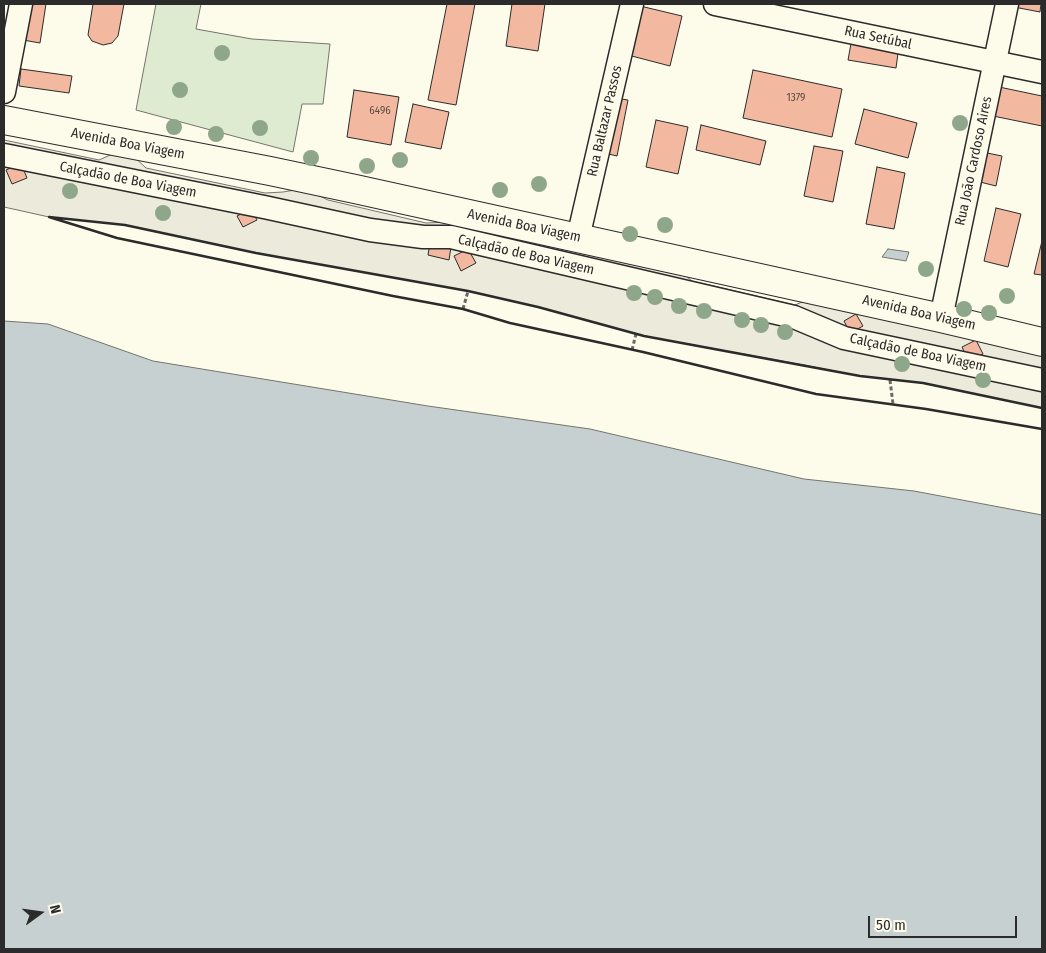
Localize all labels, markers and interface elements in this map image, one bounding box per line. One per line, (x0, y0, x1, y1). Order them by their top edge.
street label: Rua Setúbal (843, 23, 913, 53)
street label: Rua Baltazar Passos (584, 64, 626, 178)
house number: 1379 (787, 91, 805, 105)
street label: Rua João Cardoso Aires (952, 95, 996, 227)
house number: 6496 (369, 104, 391, 118)
street label: Avenida Boa Viagem (70, 125, 186, 163)
street label: Calçadão de Boa Viagem (58, 158, 198, 202)
street label: Avenida Boa Viagem (466, 206, 582, 246)
street label: Calçadão de Boa Viagem (456, 231, 596, 279)
street label: Avenida Boa Viagem (861, 292, 977, 334)
street label: Calçadão de Boa Viagem (848, 330, 988, 376)
north arrow (15, 888, 65, 938)
text: N (46, 903, 64, 915)
scale bar (871, 906, 1020, 938)
text: 50 m (876, 916, 906, 934)

